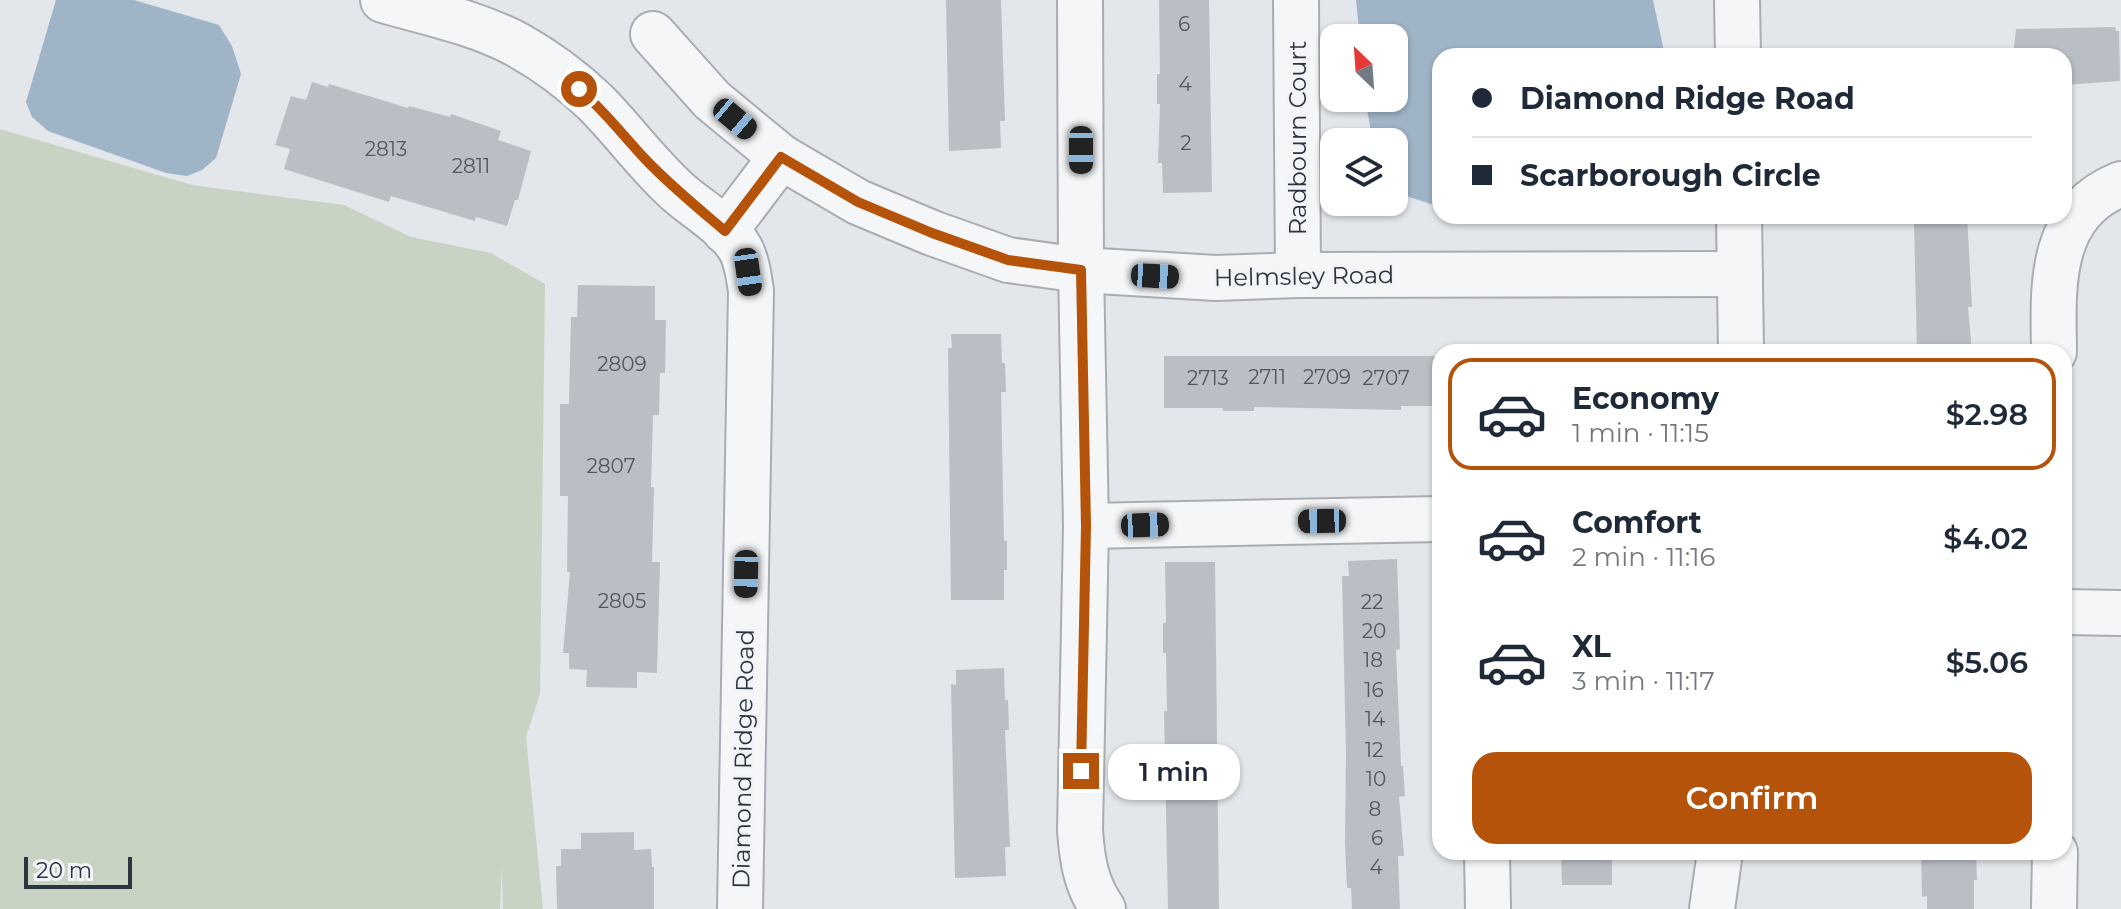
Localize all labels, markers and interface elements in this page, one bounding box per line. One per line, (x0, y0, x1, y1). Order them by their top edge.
house number: 6 (1178, 12, 1190, 36)
north arrow (1320, 24, 1408, 112)
map controls (1320, 24, 1408, 216)
street label: Radbourn Court (1283, 41, 1312, 235)
route start (561, 71, 597, 107)
house number: 4 (1178, 72, 1192, 96)
text: Diamond Ridge Road (1520, 80, 1855, 117)
car (709, 94, 761, 144)
car (1069, 126, 1093, 174)
button: layers (1320, 128, 1408, 216)
house number: 2 (1180, 131, 1192, 155)
house number: 2813 (365, 137, 407, 161)
house number: 2811 (452, 154, 490, 178)
text: Scarborough Circle (1520, 157, 1821, 194)
car (733, 247, 763, 297)
street label: Helmsley Road (1214, 260, 1394, 292)
car (1130, 263, 1180, 289)
house number: 2809 (597, 352, 647, 376)
house number: 2711 (1248, 365, 1286, 389)
house number: 2709 (1303, 365, 1351, 389)
house number: 2713 (1187, 366, 1229, 390)
house number: 2707 (1362, 366, 1410, 390)
icon: car (1476, 378, 1548, 450)
text: Economy (1572, 380, 1719, 417)
text: $2.98 (1946, 396, 2028, 433)
text: 1 min · 11:15 (1572, 417, 1709, 449)
house number: 2807 (587, 454, 636, 478)
icon: car (1476, 502, 1548, 574)
text: Comfort (1572, 504, 1702, 541)
car (1298, 509, 1346, 533)
car (1121, 512, 1169, 538)
text: $4.02 (1943, 520, 2028, 557)
text: 2 min · 11:16 (1572, 541, 1715, 573)
car (734, 550, 758, 598)
house number: 2805 (598, 589, 646, 613)
house number: 22 (1361, 590, 1383, 614)
house number: 20 (1362, 619, 1386, 643)
icon: car (1476, 626, 1548, 698)
text: XL (1572, 628, 1611, 665)
street label: Diamond Ridge Road (726, 629, 760, 889)
text: $5.06 (1946, 644, 2028, 681)
house number: 18 (1363, 648, 1383, 672)
text: 3 min · 11:17 (1572, 665, 1715, 697)
house number: 16 (1364, 678, 1384, 702)
house number: 14 (1365, 707, 1385, 731)
house number: 12 (1365, 738, 1383, 762)
callout: 1 min (1109, 743, 1241, 799)
button: Confirm (1472, 752, 2032, 844)
route end (1063, 753, 1099, 789)
text: 1 min (1139, 756, 1209, 788)
house number: 10 (1366, 767, 1386, 791)
house number: 8 (1369, 797, 1381, 821)
house number: 6 (1371, 826, 1383, 850)
scale bar (24, 853, 132, 889)
house number: 4 (1369, 855, 1383, 879)
text: 20 m (36, 857, 92, 884)

